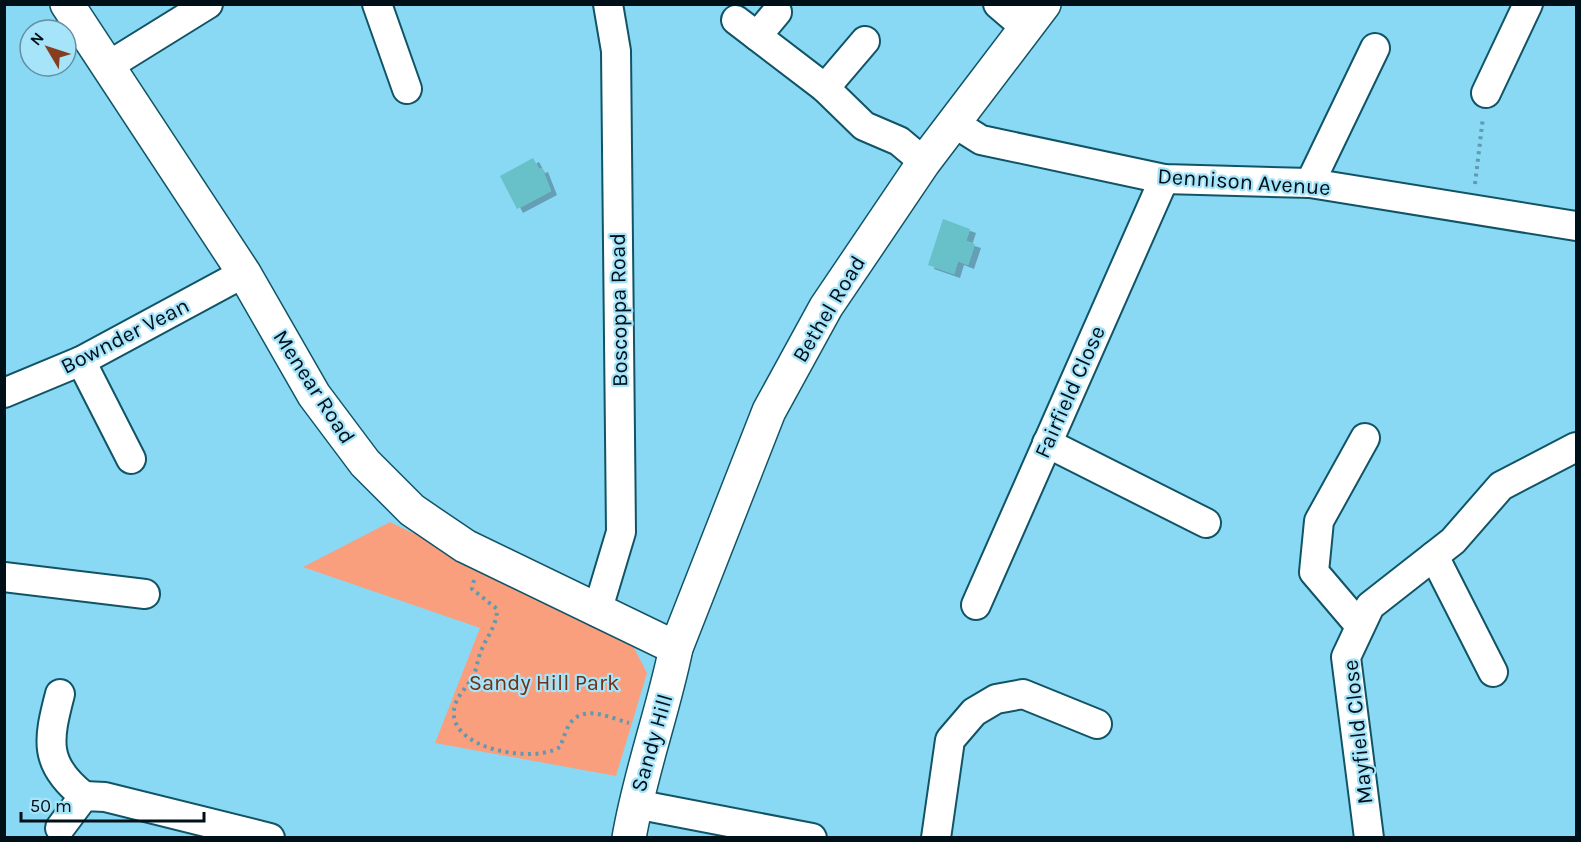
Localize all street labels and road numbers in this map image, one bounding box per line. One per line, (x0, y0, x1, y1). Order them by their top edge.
street label: Dennison Avenue (1157, 163, 1331, 201)
street label: Boscoppa Road (605, 233, 633, 387)
street label: Bethel Road (787, 251, 871, 367)
street label: Bownder Vean (56, 292, 194, 380)
street label: Fairfield Close (1029, 322, 1111, 462)
street label: Menear Road (268, 325, 360, 449)
street label: Mayfield Close (1337, 658, 1379, 806)
street label: Sandy Hill (626, 691, 678, 795)

